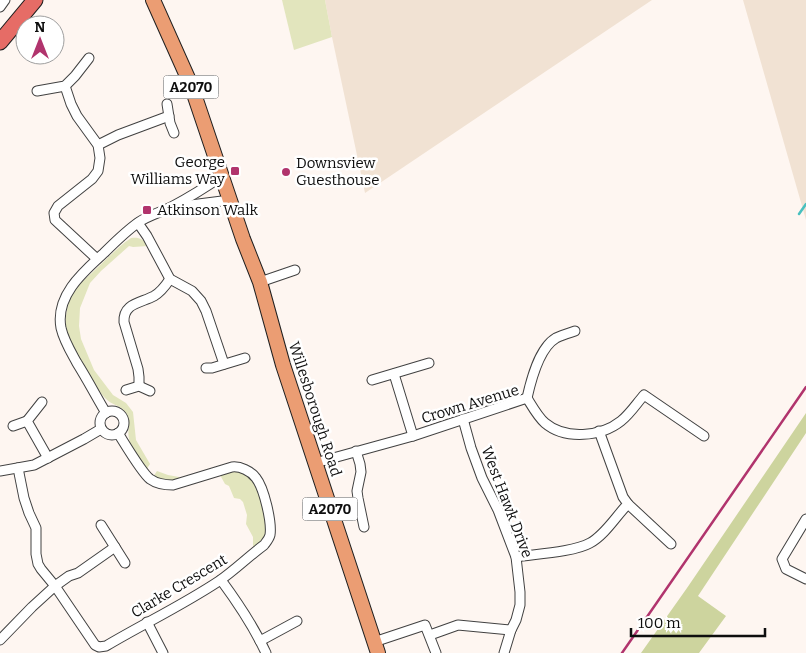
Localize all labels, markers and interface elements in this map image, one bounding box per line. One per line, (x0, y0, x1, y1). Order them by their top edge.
north arrow (15, 15, 65, 65)
text: N (35, 19, 46, 36)
road number: A2070 (164, 75, 218, 98)
place label: George Williams Way (130, 153, 225, 188)
place label: Downsview Guesthouse (296, 154, 379, 189)
marker: George Williams Way (229, 165, 241, 177)
marker: Downsview Guesthouse (280, 166, 292, 178)
place label: Atkinson Walk (157, 201, 259, 219)
marker: Atkinson Walk (141, 204, 153, 216)
street label: Willesborough Road (285, 339, 345, 479)
street label: Crown Avenue (419, 381, 521, 427)
street label: West Hawk Drive (477, 444, 537, 560)
road number: A2070 (302, 498, 358, 520)
street label: Clarke Crescent (128, 550, 231, 622)
scale bar (631, 606, 765, 638)
text: 100 m (638, 614, 681, 632)

